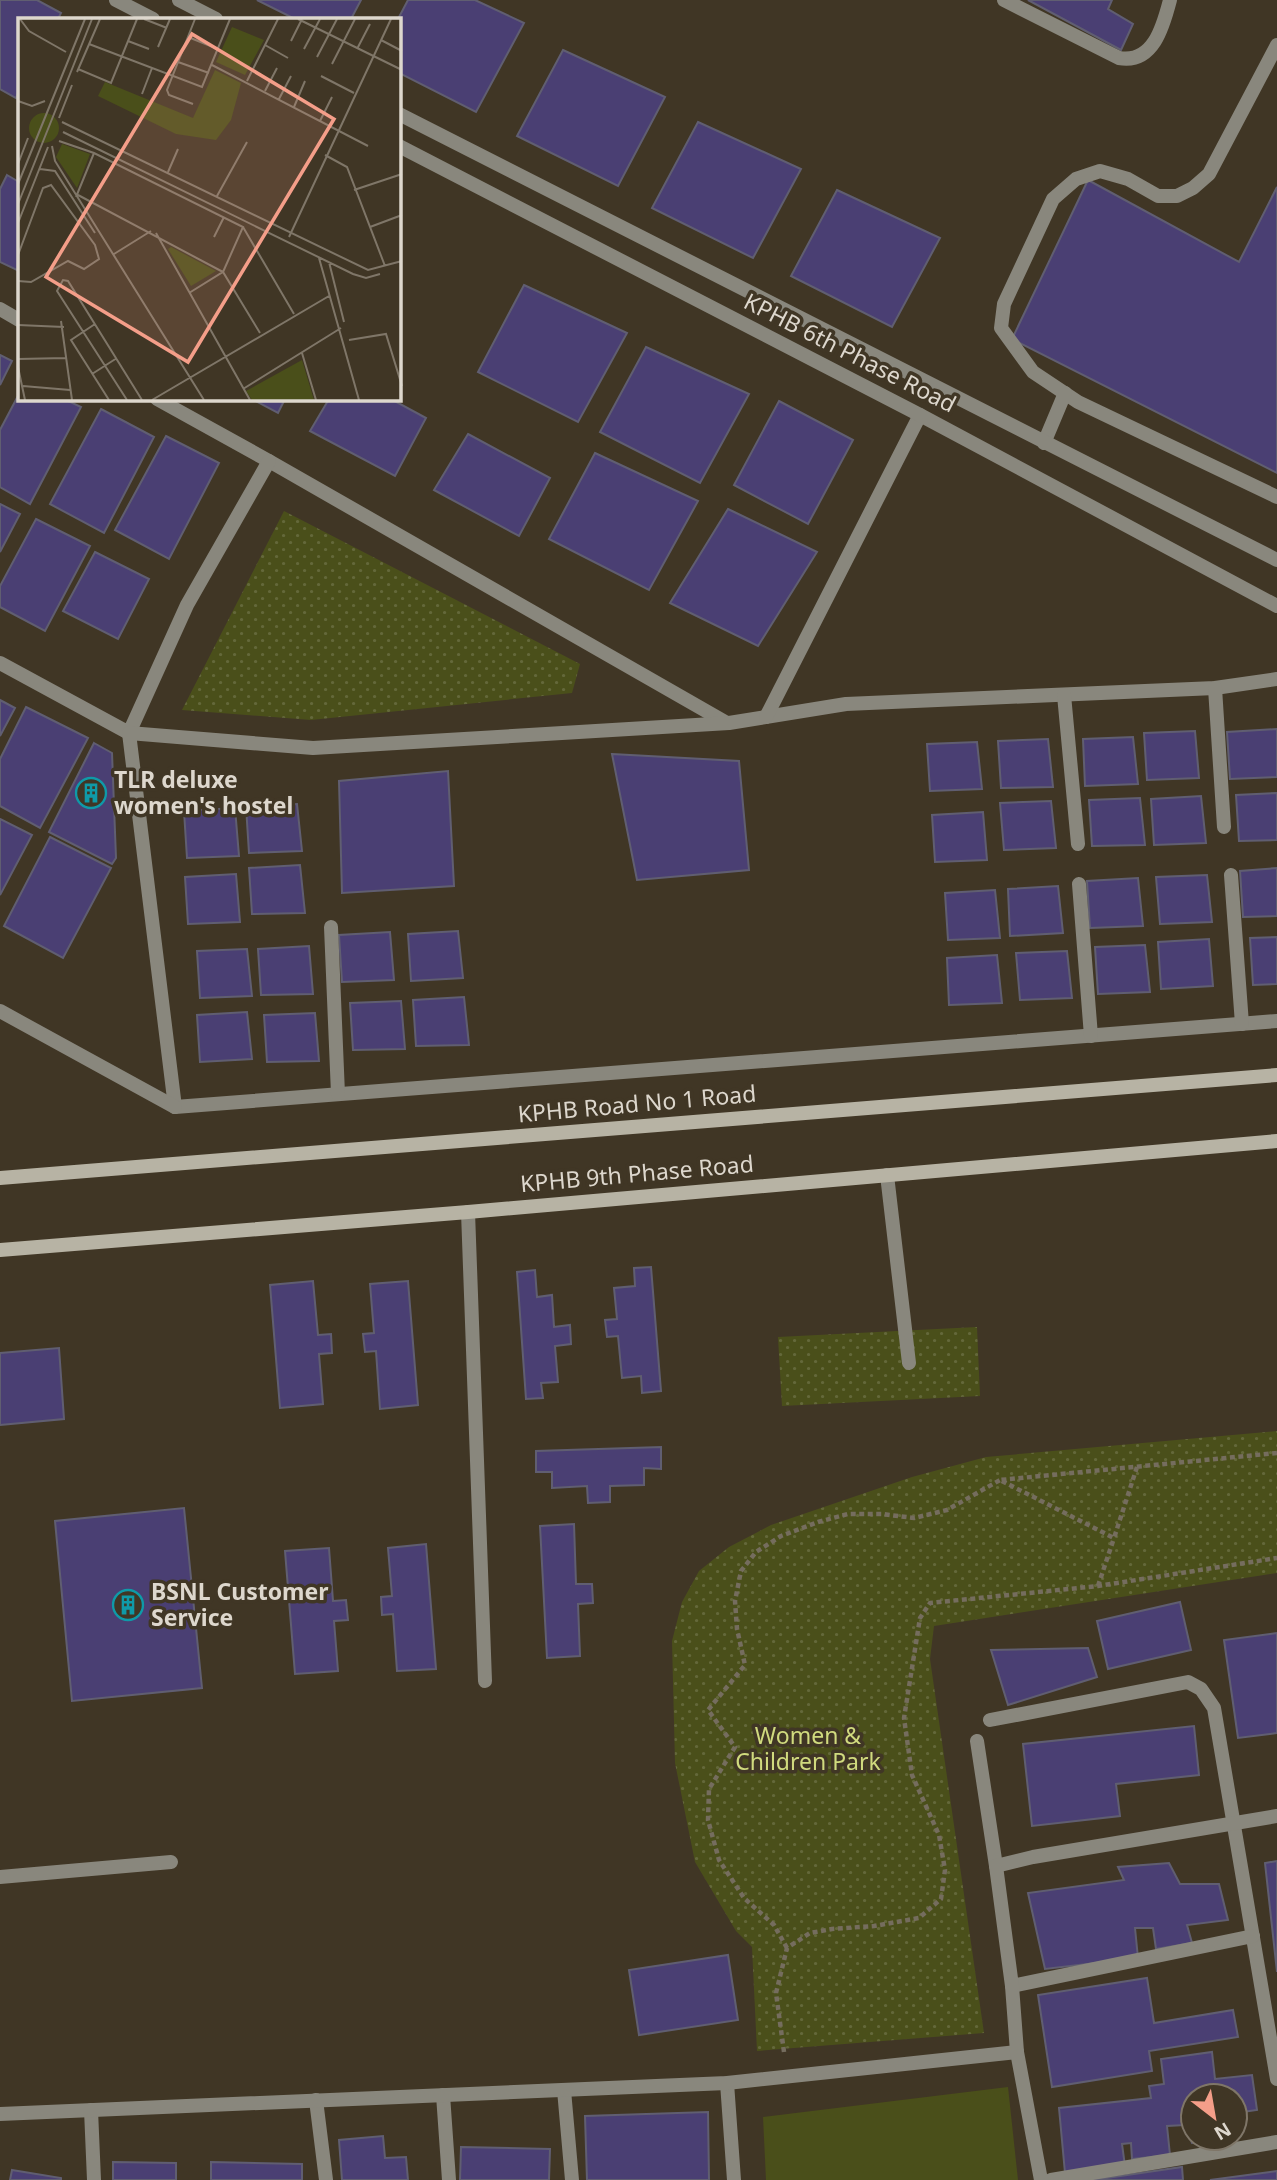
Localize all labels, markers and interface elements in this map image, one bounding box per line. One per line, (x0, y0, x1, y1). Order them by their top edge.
inset map (18, 18, 401, 401)
street label: KPHB 6th Phase Road (739, 285, 962, 419)
place label: TLR deluxe women's hostel (114, 763, 293, 821)
building icon: TLR deluxe women's hostel (74, 776, 108, 810)
street label: KPHB Road No 1 Road (516, 1077, 757, 1129)
street label: KPHB 9th Phase Road (519, 1147, 755, 1199)
place label: BSNL Customer Service (151, 1575, 329, 1633)
building icon: BSNL Customer Service (111, 1588, 145, 1622)
park label: Women & Children Park (735, 1719, 881, 1777)
north arrow (1179, 2082, 1249, 2152)
text: N (1209, 2116, 1236, 2147)

